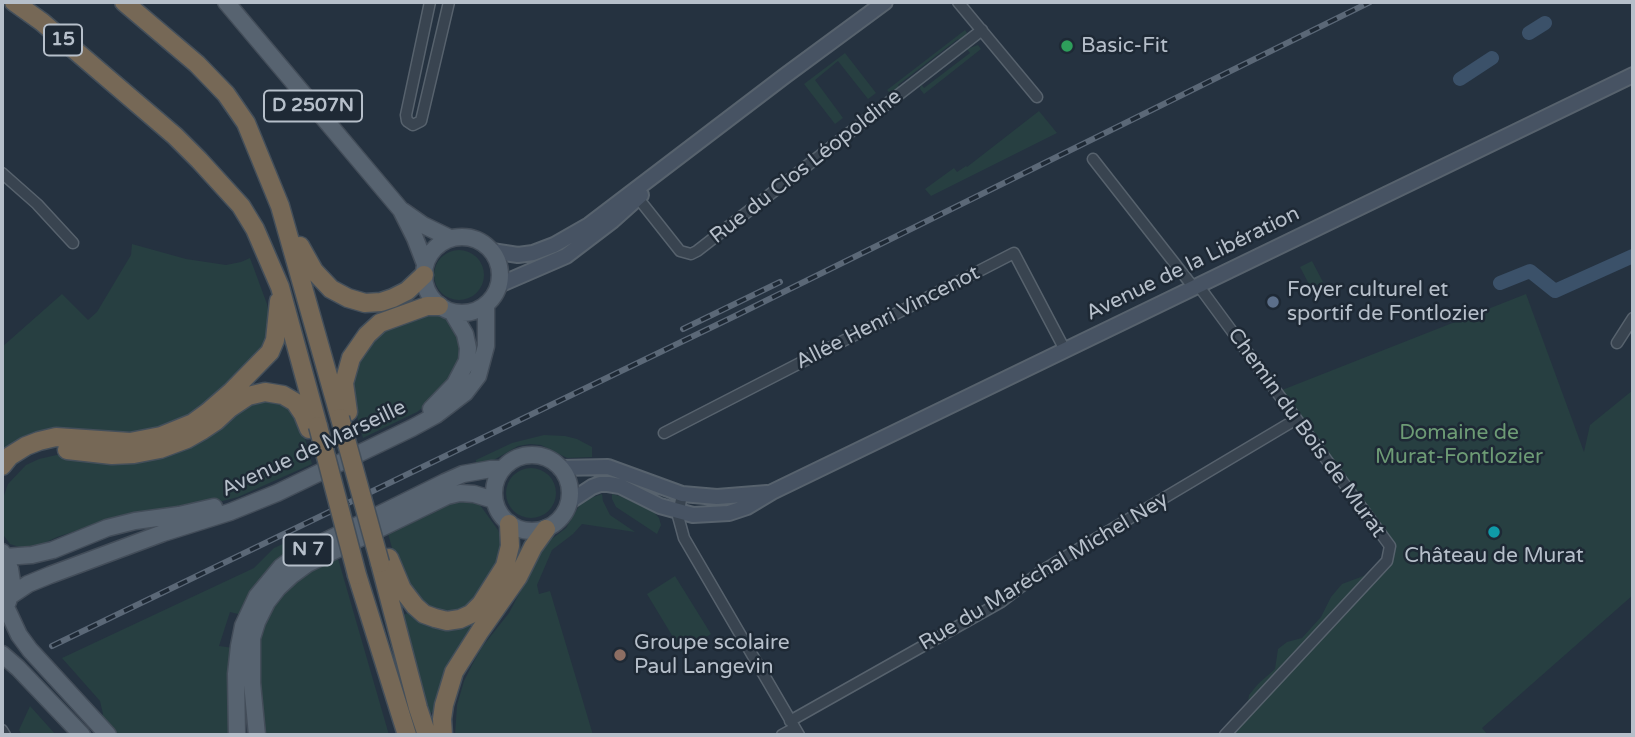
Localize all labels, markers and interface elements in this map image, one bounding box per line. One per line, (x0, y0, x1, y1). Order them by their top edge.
road number: 15 (44, 24, 82, 56)
place label: Basic-Fit (1081, 33, 1168, 59)
marker: Basic-Fit (1059, 38, 1075, 54)
street label: Rue du Clos Léopoldine (705, 84, 907, 250)
road number: D 2507N (264, 90, 362, 122)
street label: Avenue de la Libération (1082, 201, 1304, 327)
street label: Allée Henri Vincenot (792, 261, 984, 375)
place label: Foyer culturel et sportif de Fontlozier (1287, 277, 1487, 327)
marker: Foyer culturel et sportif de Fontlozier (1265, 294, 1281, 310)
street label: Chemin du Bois de Murat (1222, 323, 1390, 543)
street label: Avenue de Marseille (218, 395, 410, 503)
park label: Domaine de Murat-Fontlozier (1375, 420, 1543, 470)
street label: Rue du Maréchal Michel Ney (915, 487, 1173, 657)
marker: Château de Murat (1486, 524, 1502, 540)
road number: N 7 (284, 534, 332, 566)
place label: Château de Murat (1404, 543, 1584, 569)
place label: Groupe scolaire Paul Langevin (634, 630, 790, 680)
marker: Groupe scolaire Paul Langevin (612, 647, 628, 663)

